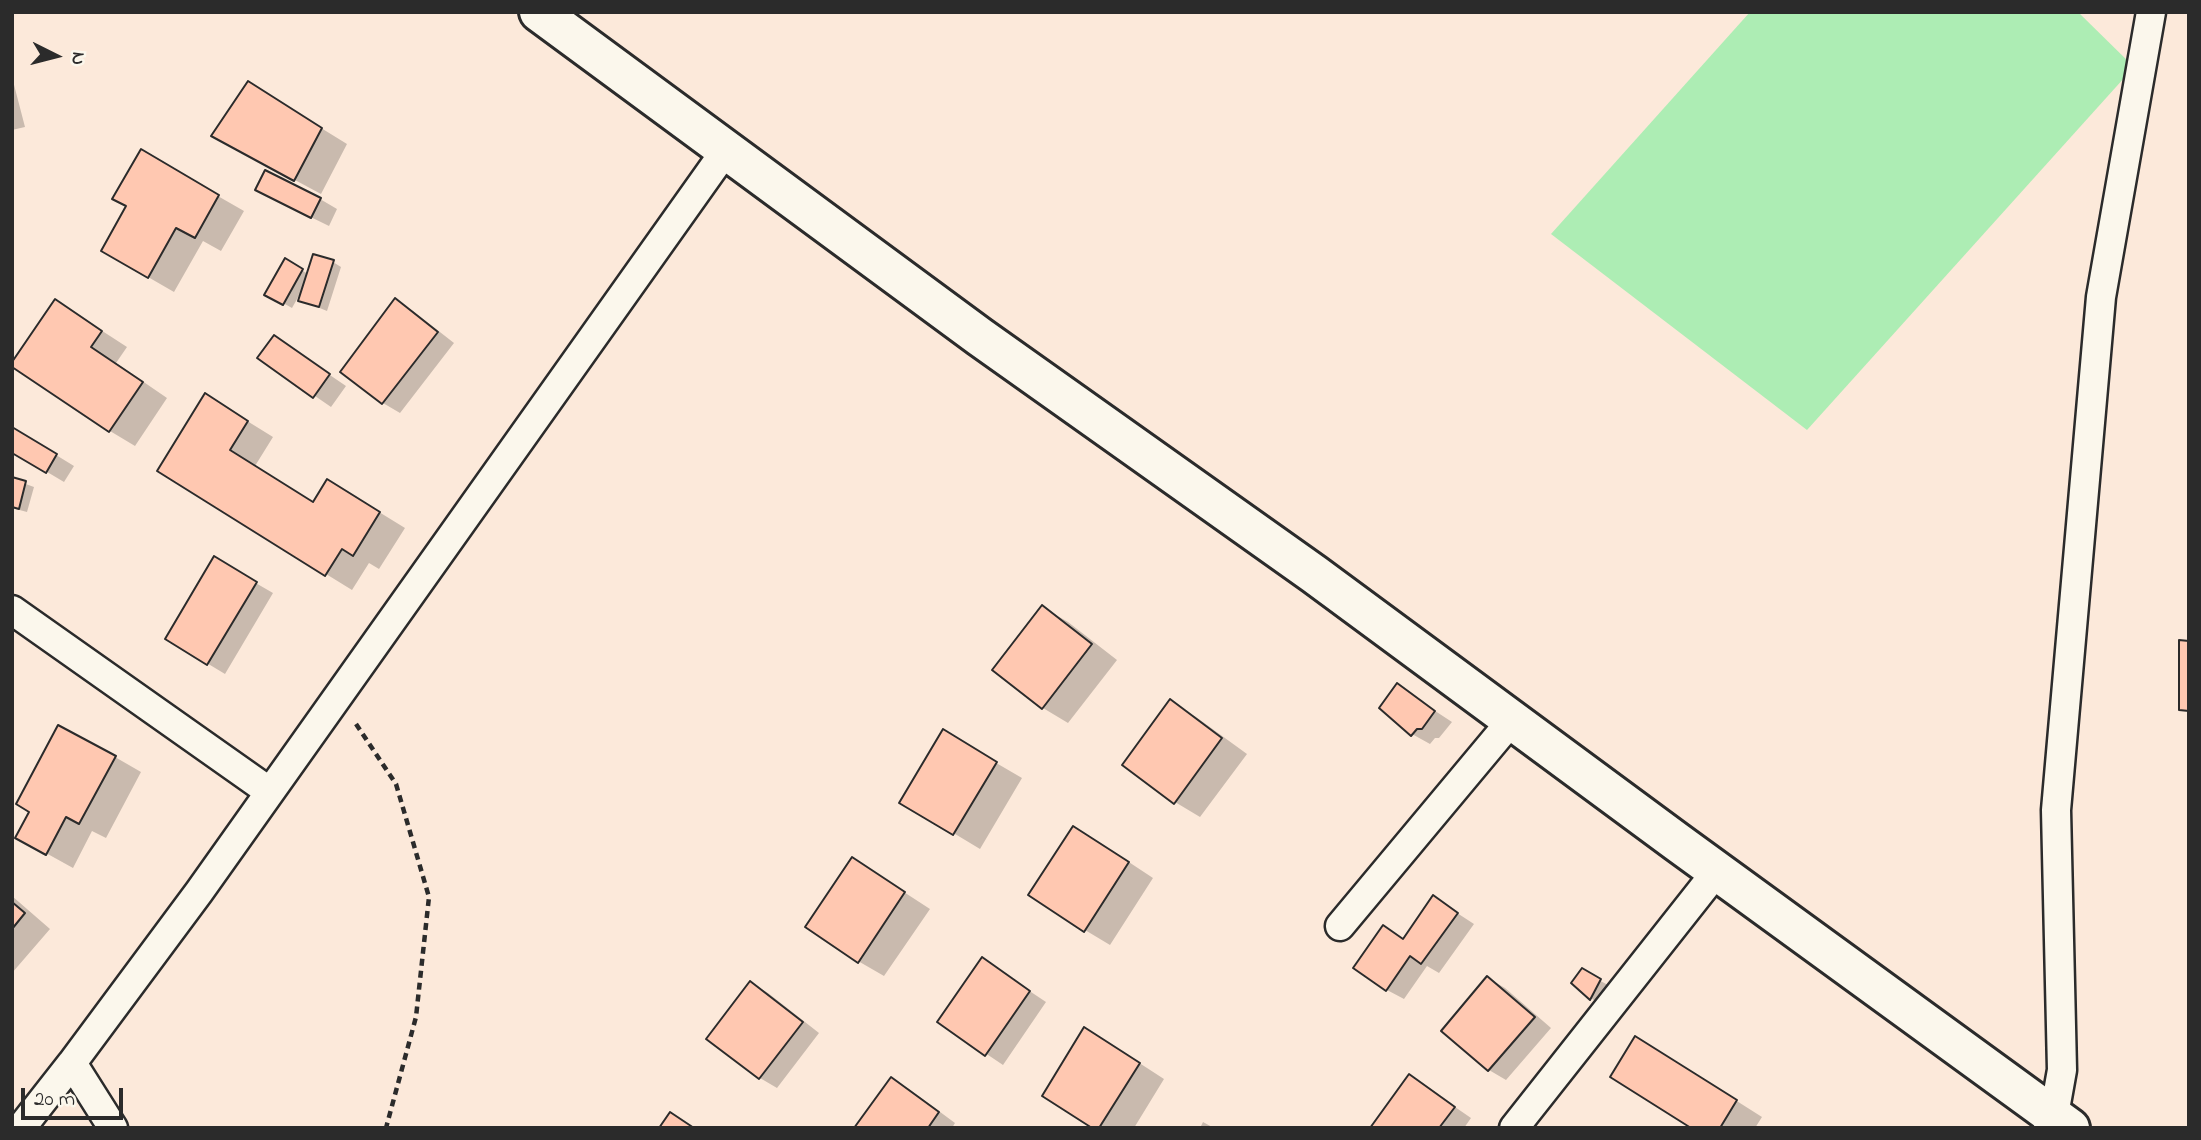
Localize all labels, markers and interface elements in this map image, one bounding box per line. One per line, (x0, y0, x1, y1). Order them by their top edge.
north arrow (21, 21, 91, 91)
text: N (63, 50, 91, 66)
scale bar (24, 1074, 126, 1118)
text: 20 m (34, 1085, 75, 1115)

